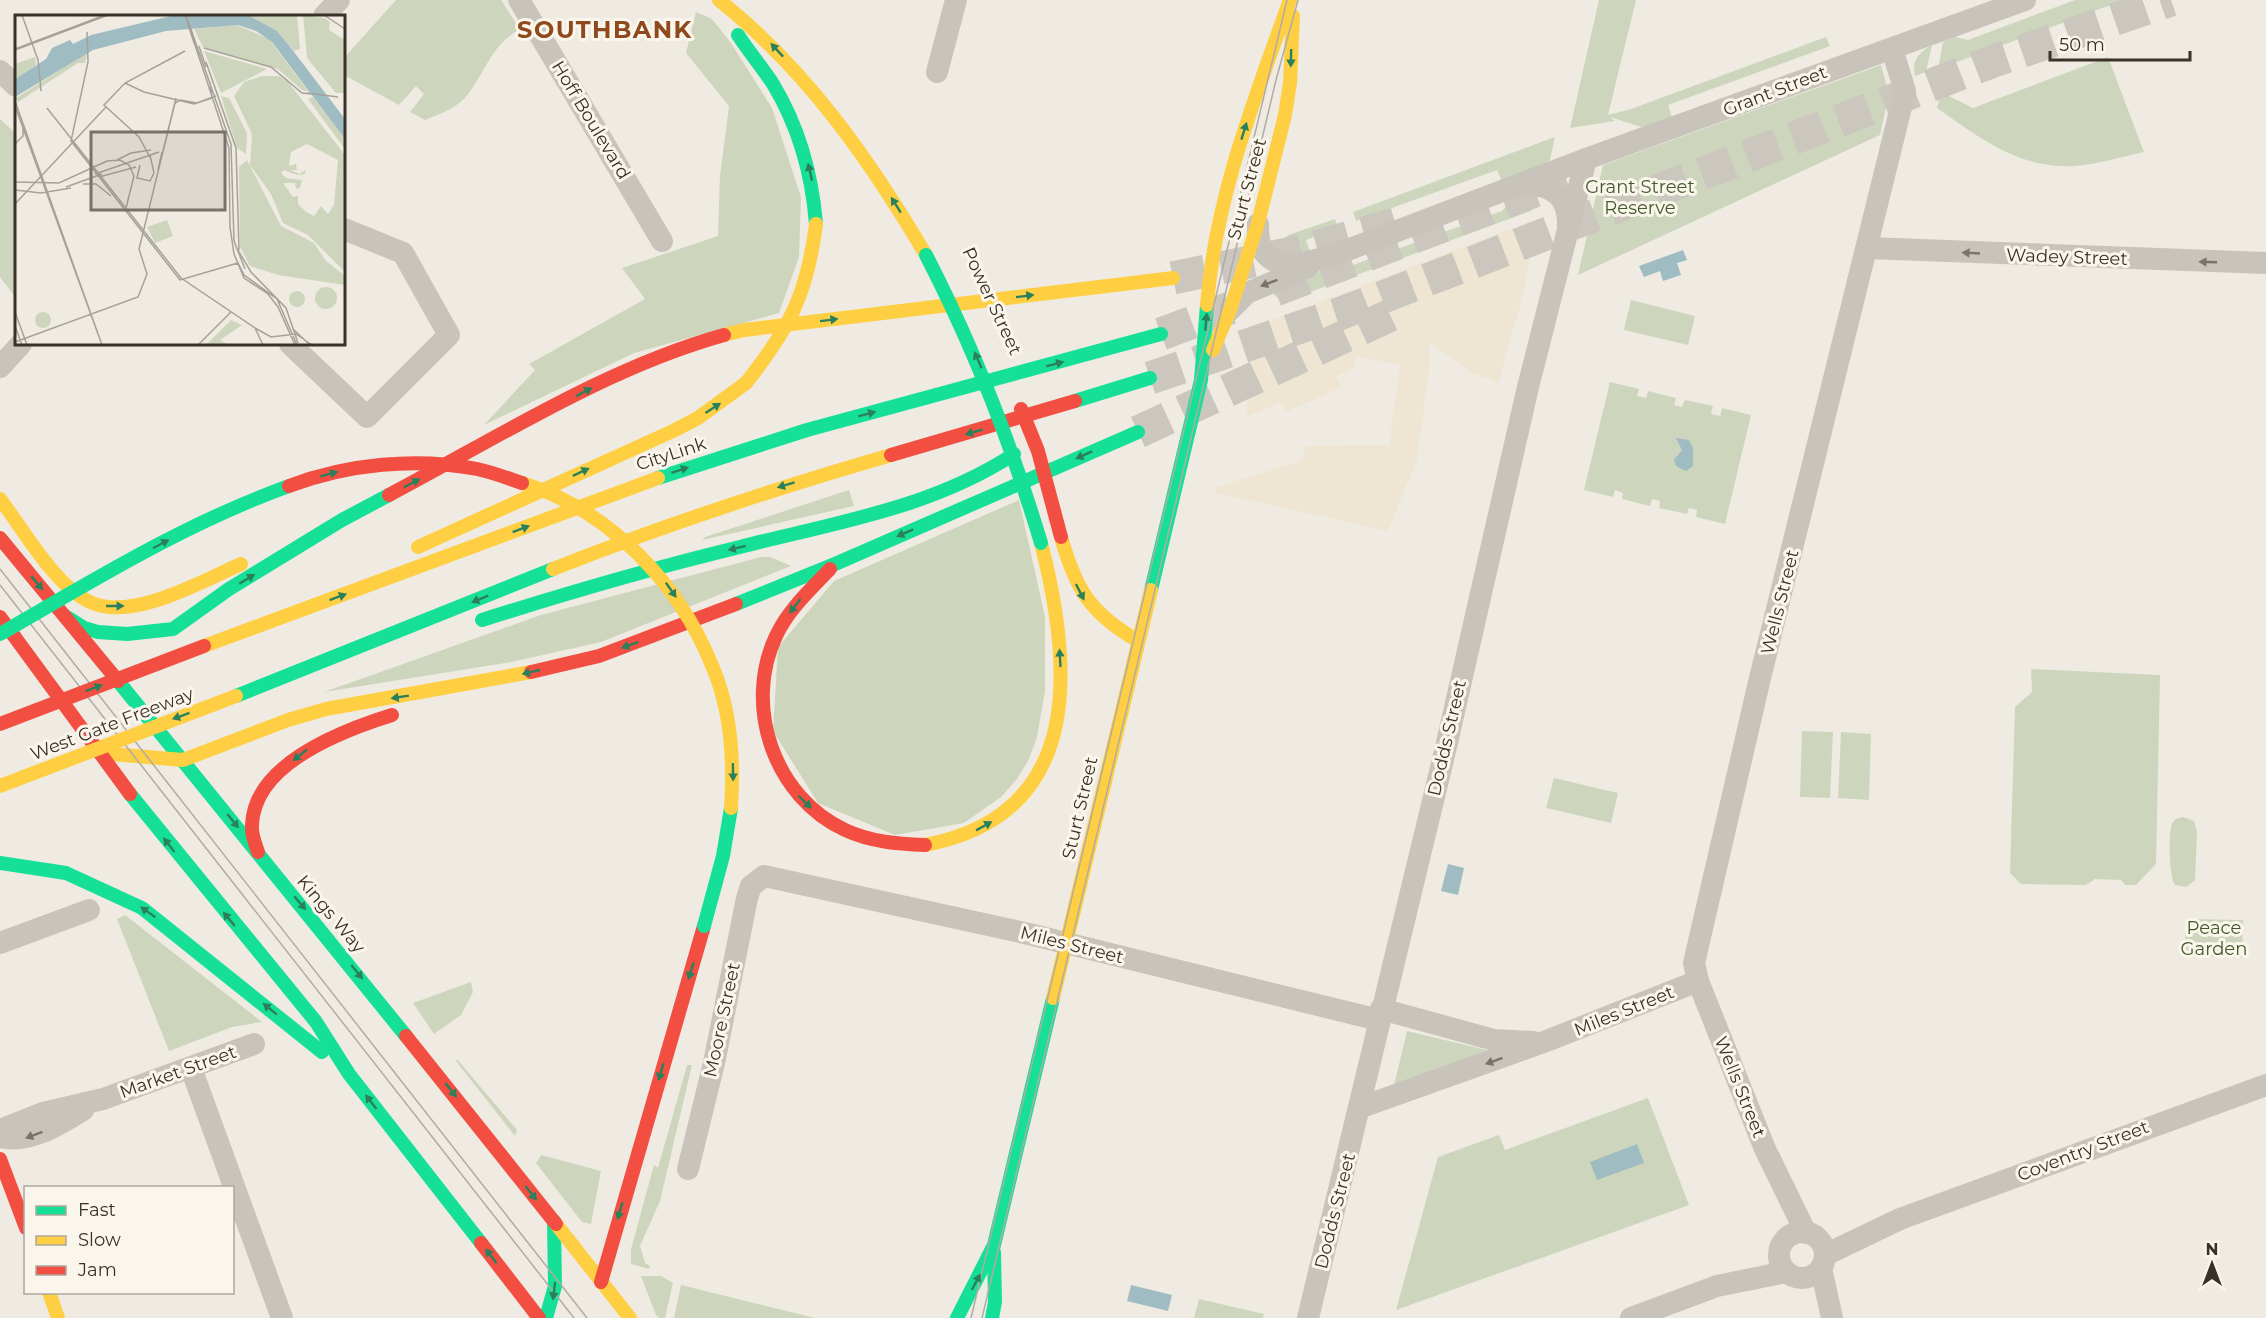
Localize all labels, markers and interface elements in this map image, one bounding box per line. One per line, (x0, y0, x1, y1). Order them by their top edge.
inset map (15, 15, 345, 345)
district label: SOUTHBANK (517, 15, 693, 44)
scale bar (2050, 24, 2190, 62)
text: 50 m (2059, 34, 2105, 56)
one-way arrow (770, 43, 784, 58)
one-way arrow (1286, 49, 1296, 68)
street label: Hoff Boulevard (547, 57, 635, 183)
street label: Grant Street (1720, 61, 1830, 121)
one-way arrow (1240, 122, 1249, 140)
street label: Sturt Street (1223, 136, 1271, 242)
one-way arrow (804, 163, 814, 181)
park label: Grant Street Reserve (1585, 176, 1695, 219)
one-way arrow (890, 197, 901, 213)
street label: Power Street (957, 244, 1027, 358)
street label: Wadey Street (2006, 244, 2128, 270)
one-way arrow (1961, 248, 1980, 257)
one-way arrow (2198, 257, 2217, 266)
one-way arrow (1259, 278, 1277, 288)
one-way arrow (1015, 291, 1034, 301)
one-way arrow (1201, 312, 1211, 331)
one-way arrow (820, 315, 839, 325)
one-way arrow (973, 351, 983, 369)
one-way arrow (1046, 359, 1064, 369)
one-way arrow (576, 387, 593, 397)
one-way arrow (705, 403, 721, 414)
one-way arrow (857, 409, 876, 419)
one-way arrow (965, 427, 983, 437)
street label: CityLink (633, 432, 709, 476)
one-way arrow (1075, 451, 1093, 460)
one-way arrow (671, 464, 689, 474)
one-way arrow (573, 467, 590, 476)
one-way arrow (320, 468, 338, 478)
one-way arrow (404, 478, 421, 488)
one-way arrow (777, 481, 795, 490)
one-way arrow (512, 523, 530, 533)
one-way arrow (896, 528, 914, 538)
one-way arrow (153, 539, 170, 549)
one-way arrow (727, 543, 746, 553)
street label: Wells Street (1756, 547, 1804, 657)
one-way arrow (239, 573, 255, 584)
one-way arrow (31, 575, 44, 591)
one-way arrow (666, 582, 677, 598)
one-way arrow (1076, 584, 1085, 601)
one-way arrow (329, 592, 347, 602)
one-way arrow (471, 595, 489, 604)
one-way arrow (789, 598, 802, 614)
one-way arrow (105, 601, 124, 611)
one-way arrow (621, 641, 639, 651)
one-way arrow (1055, 649, 1064, 668)
one-way arrow (522, 668, 540, 678)
street label: Dodds Street (1423, 678, 1471, 798)
street label: West Gate Freeway (27, 683, 197, 765)
one-way arrow (85, 683, 103, 692)
one-way arrow (390, 693, 409, 702)
one-way arrow (172, 712, 190, 722)
one-way arrow (293, 748, 308, 760)
street label: Sturt Street (1058, 755, 1102, 861)
one-way arrow (728, 762, 737, 781)
one-way arrow (797, 795, 811, 809)
one-way arrow (226, 814, 239, 829)
one-way arrow (976, 821, 993, 831)
one-way arrow (164, 838, 176, 853)
street label: Kings Way (292, 871, 370, 958)
one-way arrow (293, 895, 306, 910)
one-way arrow (140, 906, 156, 918)
one-way arrow (223, 912, 236, 927)
park label: Peace Garden (2181, 917, 2247, 960)
street label: Miles Street (1018, 922, 1126, 968)
street label: Moore Street (699, 961, 745, 1079)
one-way arrow (686, 962, 695, 980)
one-way arrow (350, 964, 363, 980)
street label: Miles Street (1571, 981, 1677, 1041)
one-way arrow (262, 1004, 277, 1016)
street label: Wells Street (1710, 1033, 1770, 1141)
street label: Market Street (117, 1041, 239, 1103)
one-way arrow (1485, 1056, 1503, 1066)
one-way arrow (655, 1063, 665, 1081)
one-way arrow (444, 1082, 457, 1098)
one-way arrow (366, 1095, 378, 1110)
street label: Coventry Street (2014, 1116, 2152, 1186)
one-way arrow (25, 1130, 43, 1140)
street label: Dodds Street (1310, 1151, 1360, 1271)
one-way arrow (525, 1185, 537, 1200)
legend (24, 1186, 234, 1294)
text: Fast (78, 1199, 116, 1221)
one-way arrow (615, 1202, 625, 1220)
text: Slow (78, 1229, 121, 1251)
north arrow (2182, 1234, 2242, 1294)
text: N (2206, 1240, 2218, 1259)
one-way arrow (485, 1248, 498, 1264)
text: Jam (77, 1259, 117, 1281)
one-way arrow (971, 1273, 981, 1290)
one-way arrow (549, 1282, 559, 1301)

